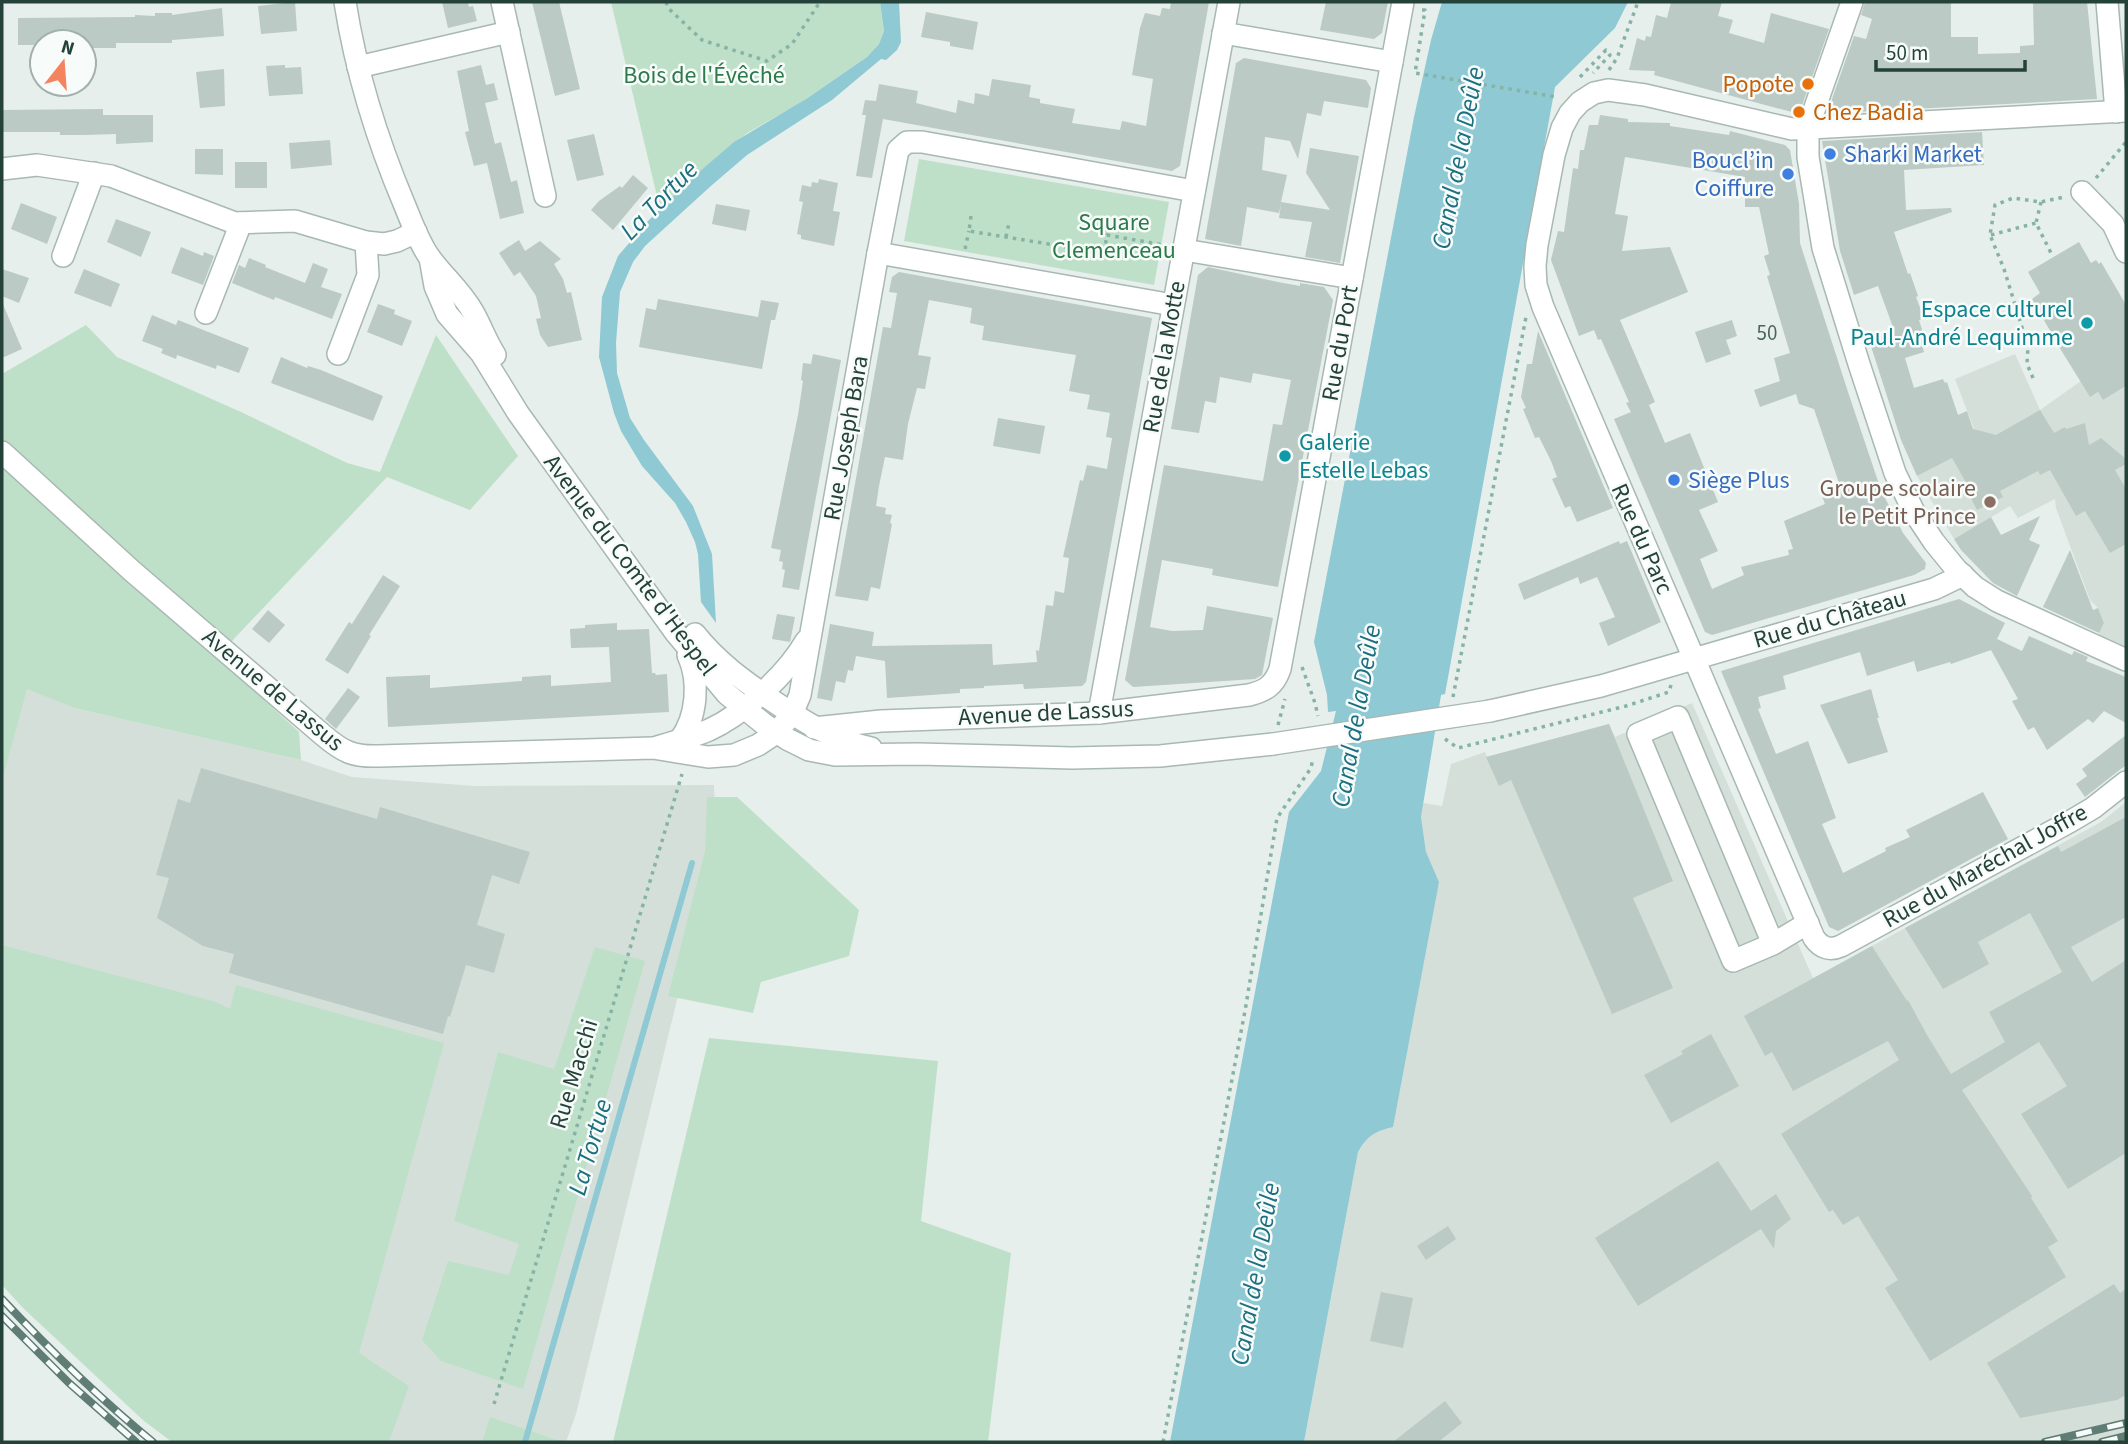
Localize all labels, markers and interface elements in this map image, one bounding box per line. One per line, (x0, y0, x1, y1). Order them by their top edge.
north arrow (28, 28, 98, 98)
scale bar (1876, 28, 2025, 72)
text: N (58, 33, 78, 63)
text: 50 m (1886, 38, 1928, 68)
park label: Bois de l'Évêché (623, 58, 785, 93)
water label: Canal de la Deûle (1422, 64, 1494, 252)
place label: Popote (1722, 67, 1794, 102)
marker: Popote (1800, 76, 1816, 92)
place label: Chez Badia (1813, 95, 1924, 130)
marker: Chez Badia (1791, 104, 1807, 120)
place label: Sharki Market (1844, 137, 1982, 172)
place label: Boucl’in Coiffure (1692, 143, 1774, 206)
marker: Sharki Market (1822, 146, 1838, 162)
water label: La Tortue (611, 152, 707, 248)
marker: Boucl’in Coiffure (1780, 166, 1796, 182)
park label: Square Clemenceau (1052, 205, 1176, 268)
street label: Rue de la Motte (1133, 278, 1195, 436)
street label: Rue du Port (1313, 282, 1367, 404)
place label: Espace culturel Paul-André Lequimme (1850, 292, 2073, 355)
marker: Espace culturel Paul-André Lequimme (2079, 315, 2095, 331)
house number: 50 (1757, 318, 1777, 348)
street label: Rue Joseph Bara (814, 353, 878, 523)
place label: Galerie Estelle Lebas (1299, 425, 1428, 488)
street label: Avenue du Comte d'Hespel (535, 447, 725, 683)
marker: Galerie Estelle Lebas (1277, 448, 1293, 464)
place label: Siège Plus (1688, 463, 1790, 498)
place label: Groupe scolaire le Petit Prince (1819, 471, 1976, 534)
marker: Siège Plus (1666, 472, 1682, 488)
street label: Rue du Parc (1602, 478, 1682, 600)
marker: Groupe scolaire le Petit Prince (1982, 494, 1998, 510)
street label: Rue du Château (1749, 580, 1911, 658)
street label: Avenue de Lassus (194, 620, 352, 760)
water label: Canal de la Deûle (1322, 622, 1390, 810)
street label: Avenue de Lassus (957, 691, 1135, 735)
street label: Rue du Maréchal Joffre (1876, 795, 2094, 937)
street label: Rue Macchi (541, 1015, 607, 1133)
water label: La Tortue (559, 1094, 621, 1200)
water label: Canal de la Deûle (1221, 1180, 1289, 1368)

